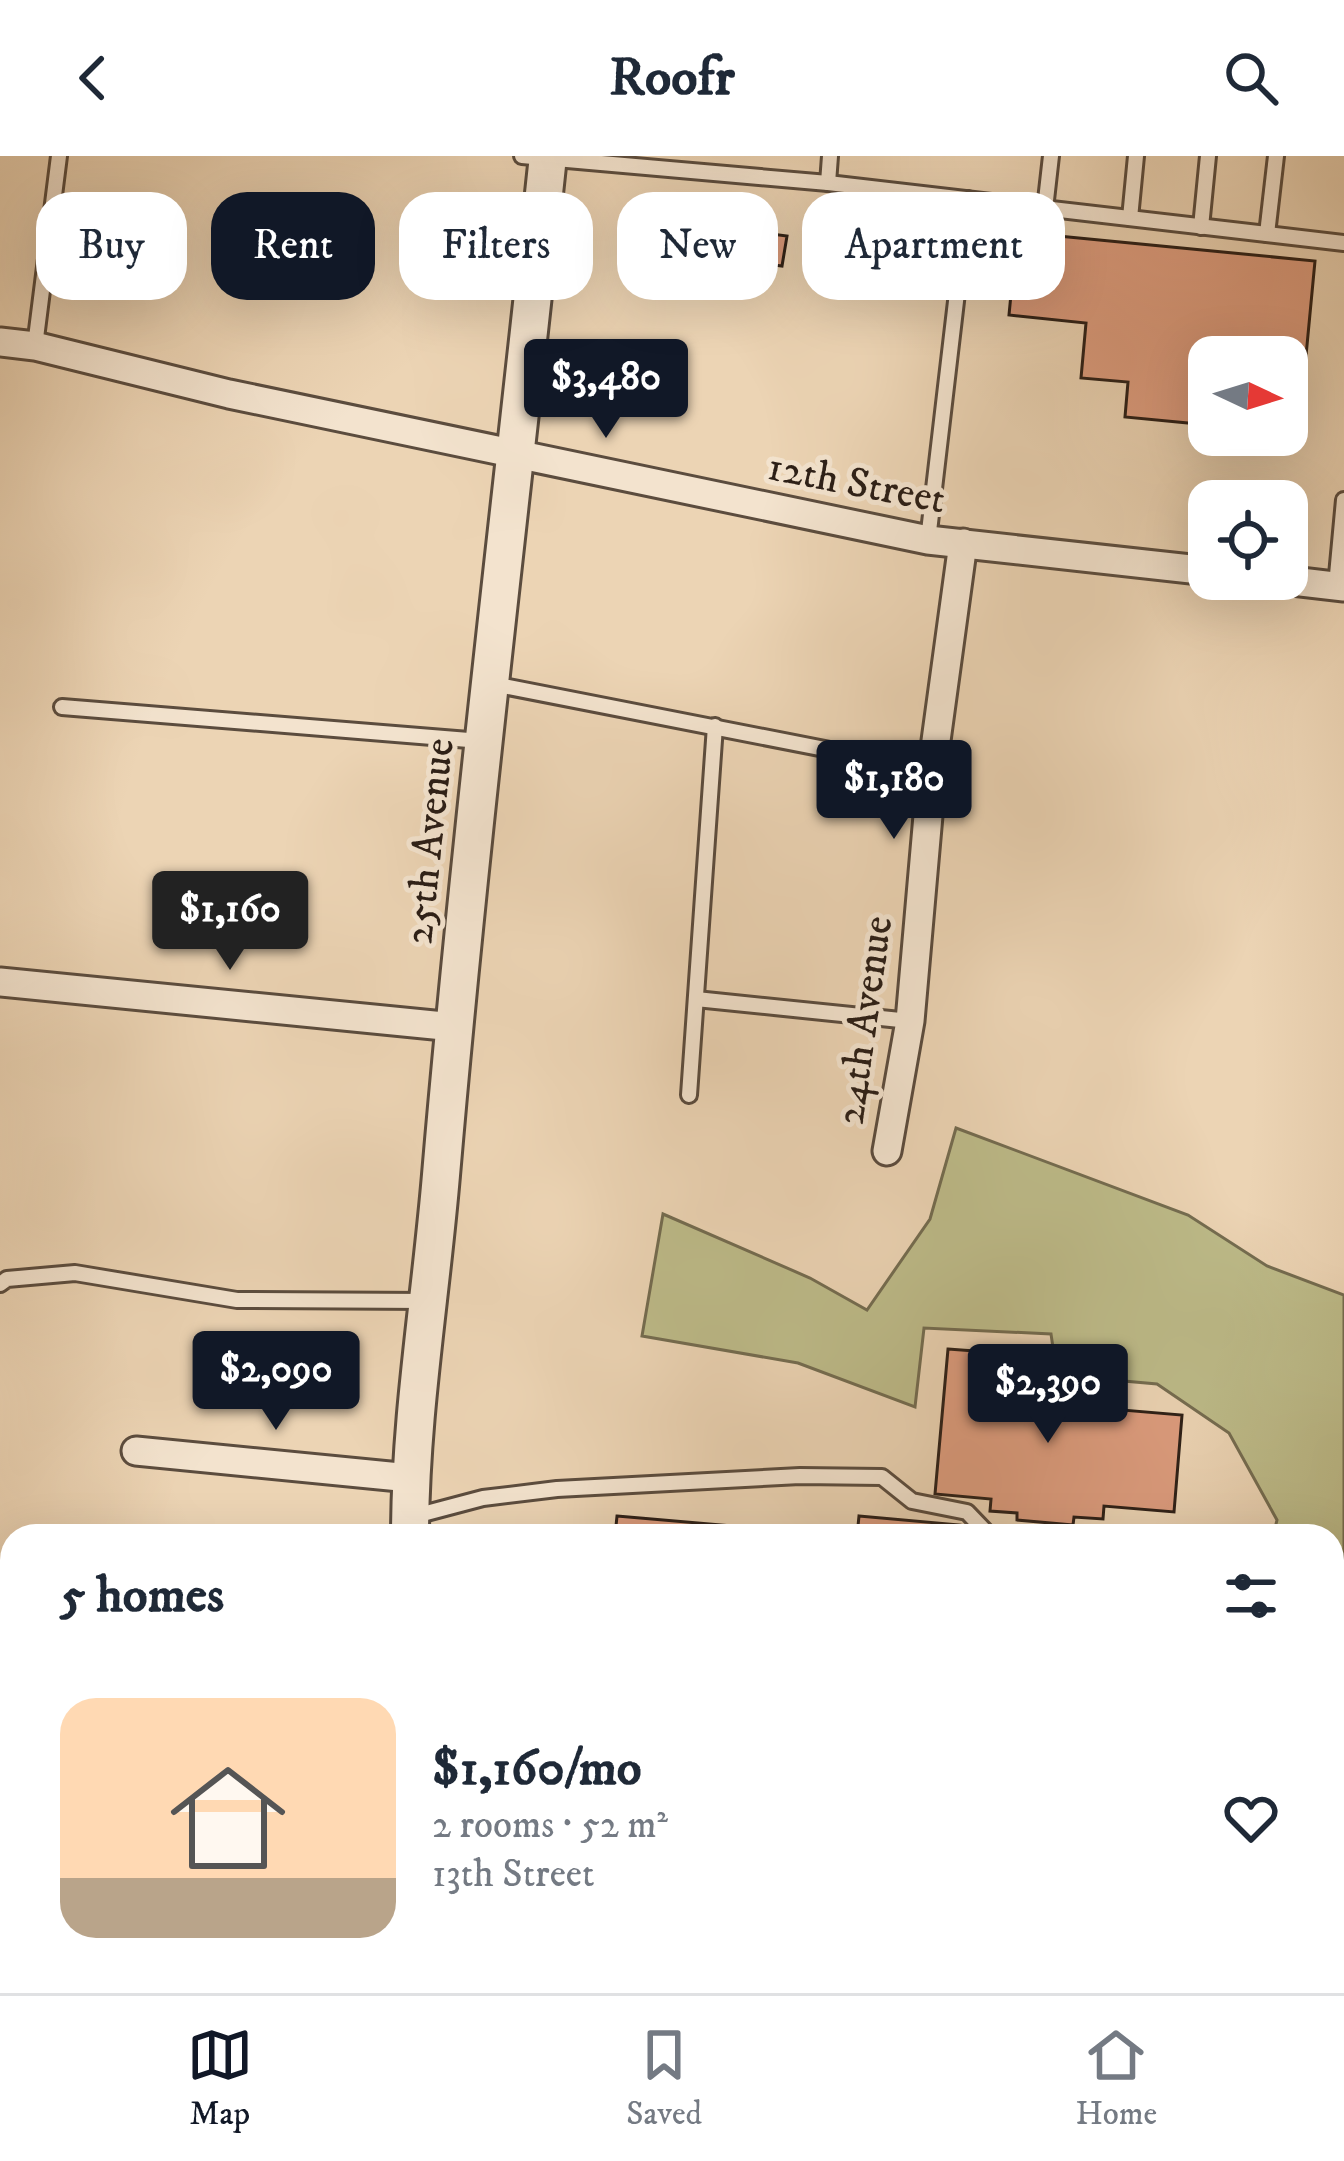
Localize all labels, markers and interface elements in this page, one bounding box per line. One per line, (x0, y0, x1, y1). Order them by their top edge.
icon: back (60, 45, 126, 111)
text: Roofr (609, 45, 735, 112)
icon: search (1218, 45, 1284, 111)
chip: Buy (36, 192, 187, 300)
chip: Rent (211, 192, 375, 300)
chip: Filters (399, 192, 593, 300)
chip: New (617, 192, 778, 300)
chip: Apartment (802, 192, 1065, 300)
north arrow (1188, 336, 1308, 456)
map controls (1188, 336, 1308, 600)
pin: $3,480 (508, 339, 704, 441)
text: $3,480 (551, 353, 661, 402)
street label: 12th Street (763, 441, 950, 527)
button: locate (1188, 480, 1308, 600)
street label: 25th Avenue (393, 736, 467, 947)
pin: $1,180 (796, 740, 992, 842)
text: $1,180 (844, 754, 944, 803)
pin: $1,160 (132, 871, 328, 973)
text: $1,160 (179, 885, 281, 934)
street label: 24th Avenue (825, 913, 905, 1128)
pin: $2,090 (178, 1331, 374, 1433)
pin: $2,390 (950, 1344, 1146, 1446)
text: $2,090 (220, 1345, 332, 1394)
text: $2,390 (995, 1358, 1101, 1407)
icon: filters (1218, 1563, 1284, 1629)
text: 5 homes (60, 1564, 224, 1628)
text: $1,160/mo (432, 1737, 642, 1801)
icon: home (156, 1746, 300, 1890)
icon: heart (1218, 1785, 1284, 1851)
text: 2 rooms · 52 m² (432, 1801, 668, 1850)
text: 13th Street (432, 1850, 594, 1899)
tab: Map (187, 2022, 253, 2135)
tab: Saved (626, 2022, 702, 2135)
tab: Home (1076, 2022, 1157, 2135)

